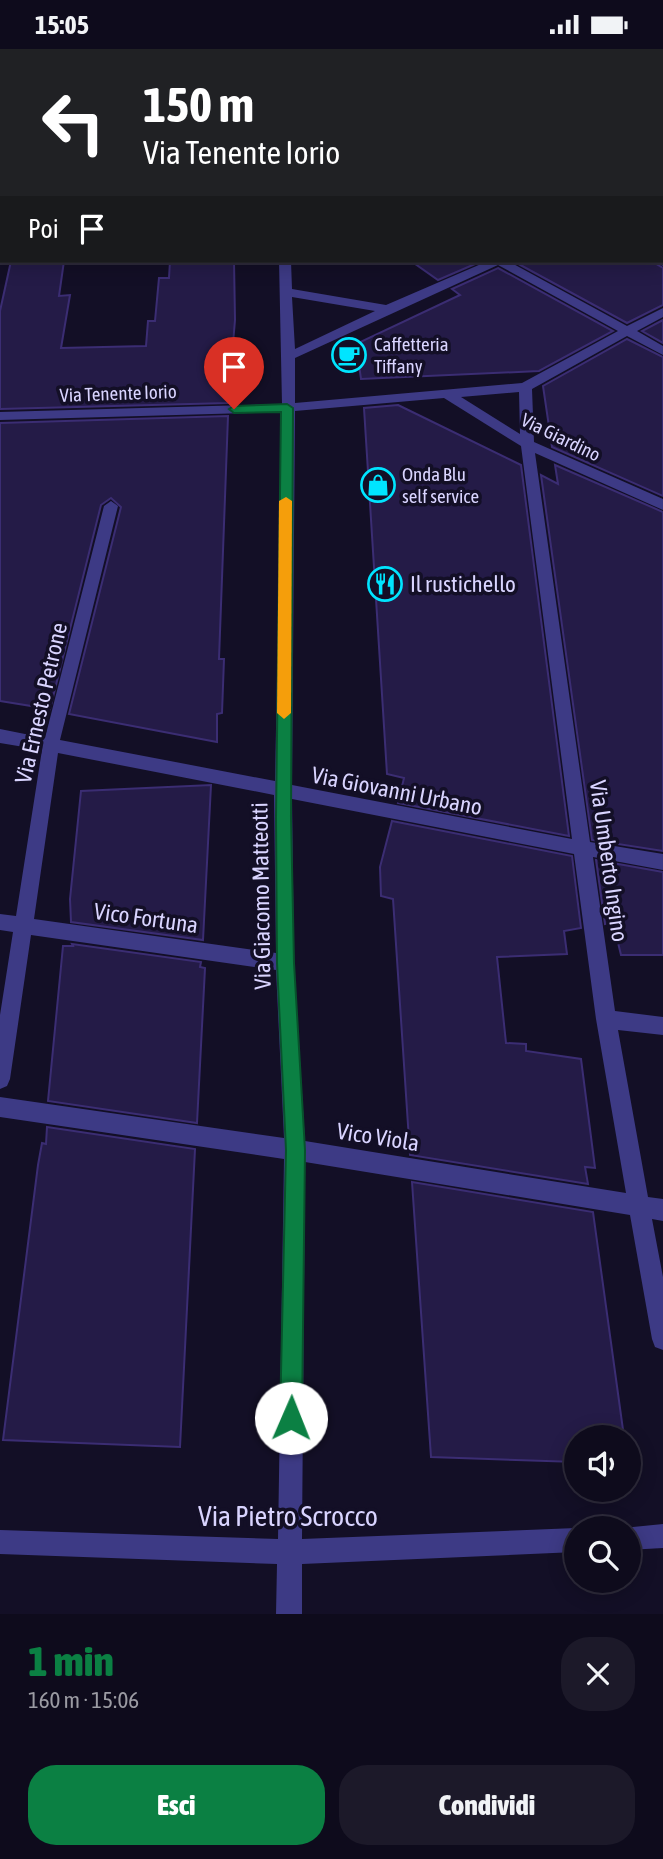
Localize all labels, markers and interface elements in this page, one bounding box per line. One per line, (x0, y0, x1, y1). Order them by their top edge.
text: 15:05 (35, 10, 89, 40)
text: 150 m (143, 76, 254, 132)
icon: left (28, 77, 119, 168)
text: Via Tenente Iorio (143, 134, 340, 171)
icon: arrive (73, 210, 111, 248)
text: Poi (28, 214, 59, 244)
place label: Caffetteria Tiffany (374, 333, 449, 377)
cafe icon: Caffetteria Tiffany (330, 336, 368, 374)
pin (204, 337, 264, 409)
icon: arrive (215, 348, 253, 386)
street label: Via Tenente Iorio (59, 380, 177, 406)
street label: Via Giardino (518, 408, 604, 466)
place label: Onda Blu self service (402, 463, 479, 507)
shop icon: Onda Blu self service (359, 466, 397, 504)
restaurant icon: Il rustichello (366, 565, 404, 603)
place label: Il rustichello (410, 571, 516, 597)
street label: Via Ernesto Petrone (10, 620, 72, 786)
street label: Via Giovanni Urbano (310, 762, 484, 820)
street label: Via Umberto Ingino (585, 778, 633, 944)
street label: Via Giacomo Matteotti (246, 802, 276, 990)
street label: Vico Fortuna (92, 898, 200, 938)
street label: Vico Viola (335, 1118, 421, 1156)
position arrow (254, 1381, 328, 1455)
map controls (564, 1425, 641, 1593)
button: sound (564, 1425, 641, 1502)
street label: Via Pietro Scrocco (198, 1500, 378, 1532)
button: search (564, 1516, 641, 1593)
text: 1 min (28, 1637, 114, 1685)
button: close (561, 1637, 635, 1711)
text: 160 m · 15:06 (28, 1687, 139, 1713)
button: Esci (28, 1765, 325, 1845)
button: Condividi (339, 1765, 635, 1845)

